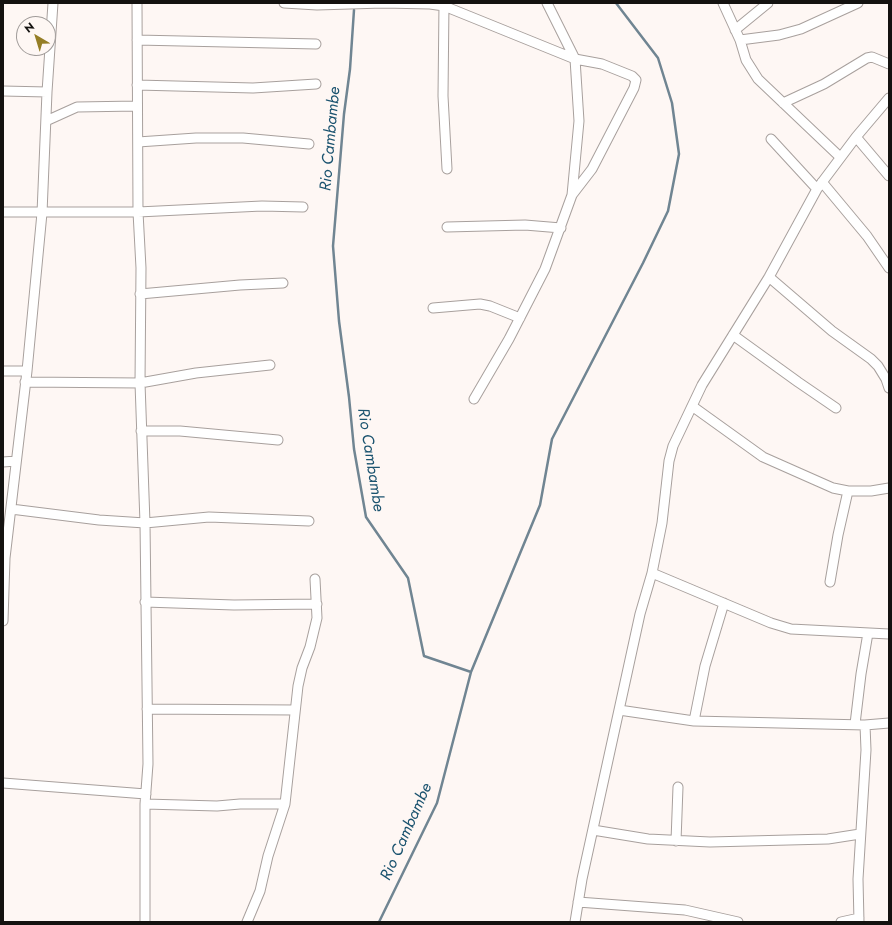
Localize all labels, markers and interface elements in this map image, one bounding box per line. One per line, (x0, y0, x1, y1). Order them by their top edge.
north arrow (16, 16, 56, 56)
text: N (21, 18, 38, 36)
water label: Rio Cambambe (317, 86, 345, 192)
water label: Rio Cambambe (352, 407, 388, 513)
water label: Rio Cambambe (377, 780, 437, 884)

